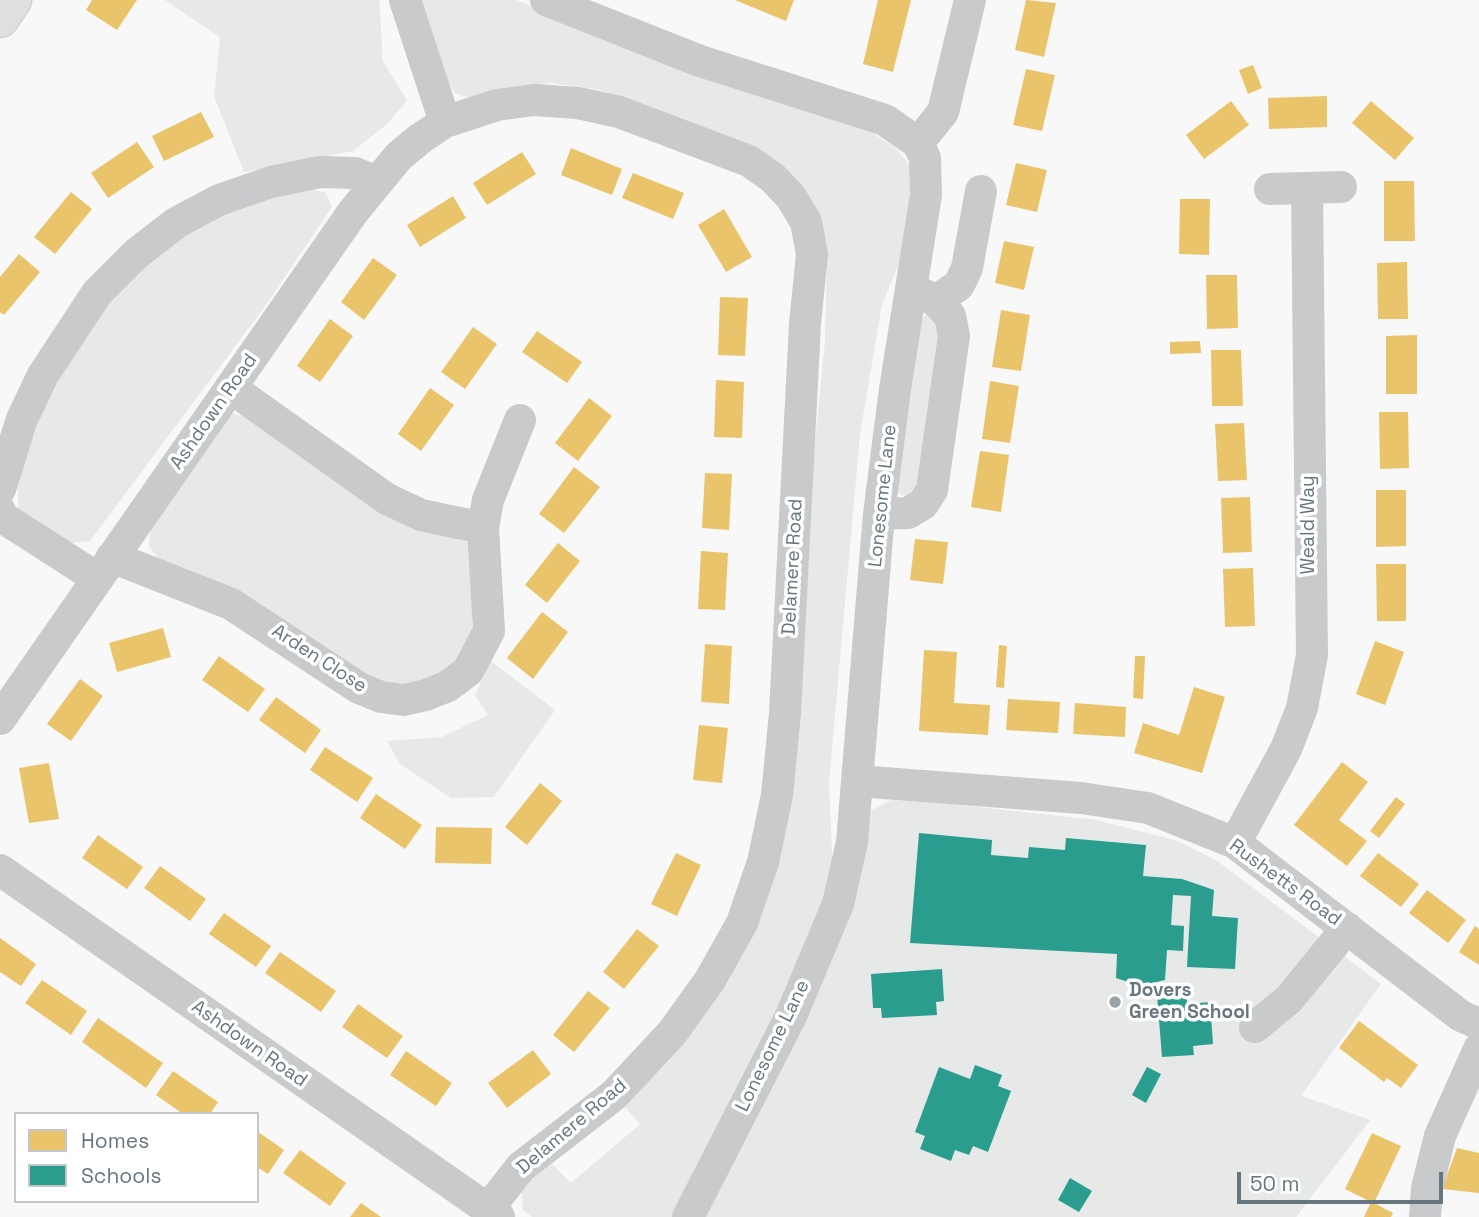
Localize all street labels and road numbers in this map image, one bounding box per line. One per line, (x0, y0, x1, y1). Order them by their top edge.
street label: Ashdown Road (166, 350, 262, 474)
street label: Lonesome Lane (864, 424, 902, 568)
street label: Weald Way (1298, 475, 1320, 575)
street label: Delamere Road (778, 498, 808, 636)
street label: Arden Close (267, 620, 371, 698)
street label: Rushetts Road (1225, 835, 1345, 931)
street label: Lonesome Lane (731, 977, 815, 1115)
street label: Ashdown Road (187, 996, 311, 1092)
street label: Delamere Road (512, 1074, 632, 1180)

